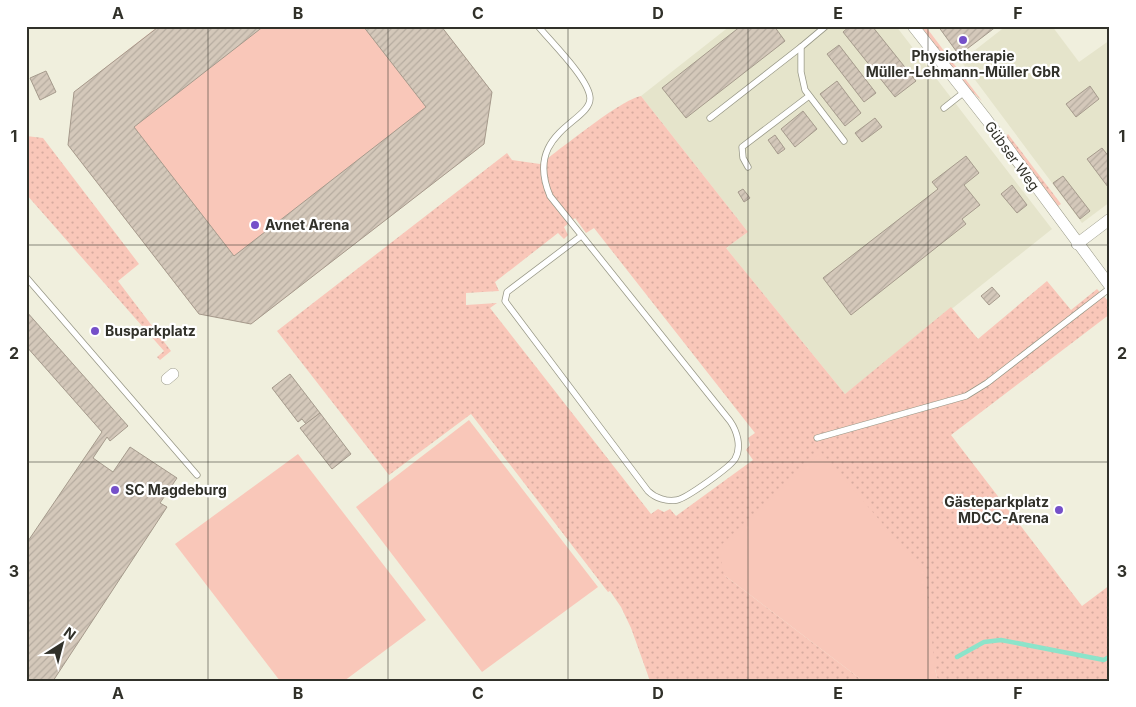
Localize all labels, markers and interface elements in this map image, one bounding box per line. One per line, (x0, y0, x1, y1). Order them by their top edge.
text: A (112, 3, 124, 23)
text: B (293, 3, 303, 23)
text: C (472, 3, 484, 23)
text: D (652, 3, 664, 23)
text: E (833, 3, 843, 23)
text: F (1013, 3, 1023, 23)
marker: Physiotherapie Müller-Lehmann-Müller GbR (957, 34, 969, 46)
place label: Physiotherapie Müller-Lehmann-Müller GbR (866, 47, 1060, 80)
street label: Gübser Weg (981, 118, 1043, 194)
text: 1 (11, 126, 17, 146)
text: 1 (1119, 126, 1125, 146)
place label: Avnet Arena (265, 216, 349, 233)
marker: Avnet Arena (249, 219, 261, 231)
place label: Busparkplatz (105, 322, 196, 339)
marker: Busparkplatz (89, 325, 101, 337)
text: 2 (9, 343, 19, 363)
text: 2 (1117, 343, 1127, 363)
place label: SC Magdeburg (125, 481, 227, 498)
marker: SC Magdeburg (109, 484, 121, 496)
place label: Gästeparkplatz MDCC-Arena (944, 493, 1049, 526)
marker: Gästeparkplatz MDCC-Arena (1053, 504, 1065, 516)
text: 3 (9, 561, 19, 581)
text: 3 (1117, 561, 1127, 581)
north arrow (38, 620, 88, 670)
text: N (61, 623, 79, 643)
text: A (112, 683, 124, 703)
text: B (293, 683, 303, 703)
text: C (472, 683, 484, 703)
text: D (652, 683, 664, 703)
text: E (833, 683, 843, 703)
text: F (1013, 683, 1023, 703)

